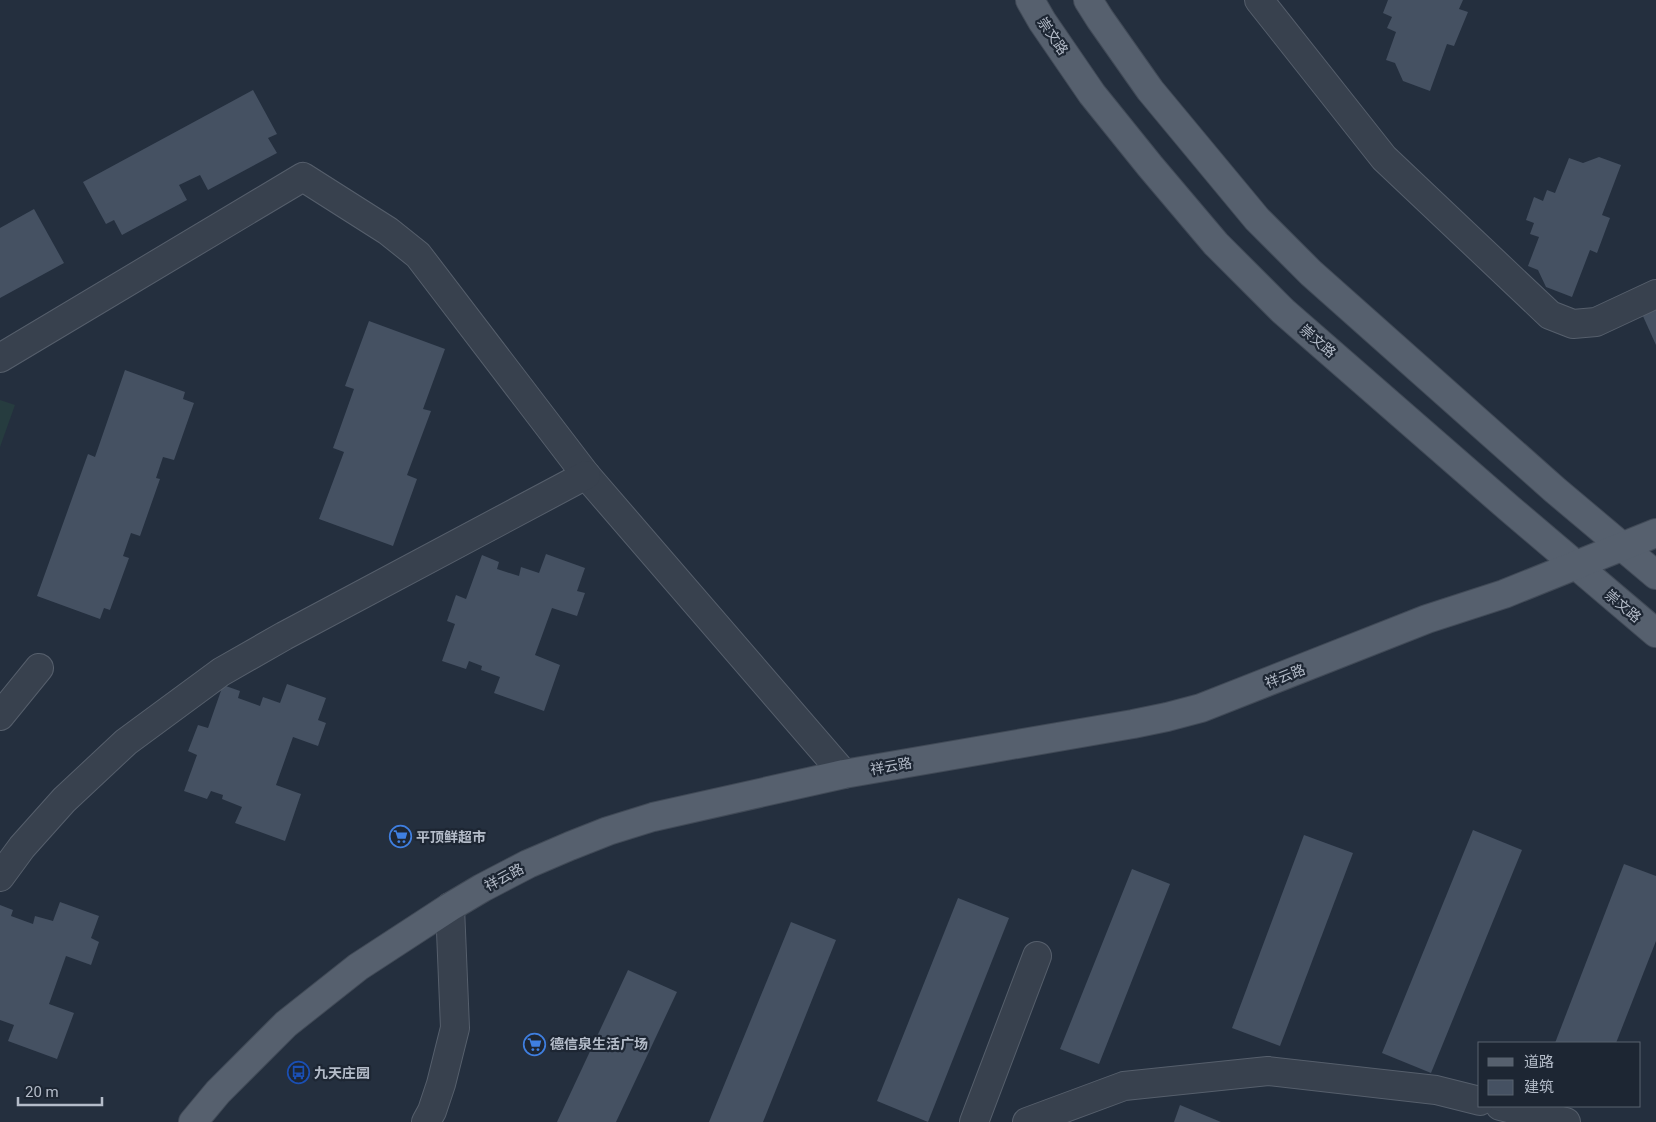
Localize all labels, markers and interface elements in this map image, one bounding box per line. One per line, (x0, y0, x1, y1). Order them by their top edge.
street label: 崇文路 (1035, 14, 1071, 58)
street label: 崇文路 (1297, 321, 1339, 361)
street label: 崇文路 (1602, 586, 1644, 626)
street label: 祥云路 (1263, 661, 1307, 691)
street label: 祥云路 (869, 754, 913, 778)
supermarket icon: 平顶鲜超市 (388, 825, 412, 849)
place label: 平顶鲜超市 (416, 829, 486, 845)
street label: 祥云路 (482, 860, 526, 894)
supermarket icon: 德信泉生活广场 (522, 1032, 546, 1056)
place label: 德信泉生活广场 (550, 1036, 648, 1052)
legend (1478, 1042, 1641, 1107)
text: 道路 (1524, 1053, 1554, 1071)
bus stop icon: 九天庄园 (286, 1061, 310, 1085)
place label: 九天庄园 (314, 1065, 370, 1081)
scale bar (18, 1074, 101, 1106)
text: 建筑 (1524, 1078, 1554, 1096)
text: 20 m (25, 1083, 59, 1101)

